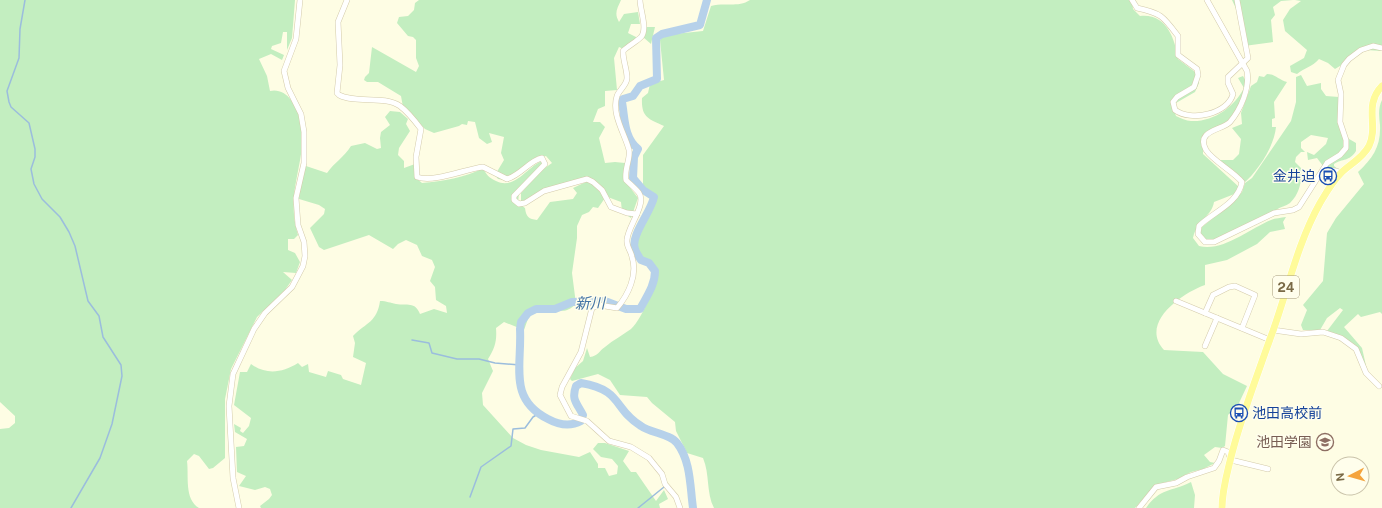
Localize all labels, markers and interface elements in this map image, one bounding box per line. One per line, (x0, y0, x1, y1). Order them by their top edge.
bus stop icon: 金井迫 (1318, 166, 1338, 186)
place label: 金井迫 (1273, 168, 1315, 184)
road number: 24 (1273, 276, 1299, 298)
water label: 新川 (575, 294, 607, 312)
bus stop icon: 池田高校前 (1229, 403, 1249, 423)
place label: 池田高校前 (1252, 405, 1322, 421)
school or university icon: 池田学園 (1315, 432, 1335, 452)
place label: 池田学園 (1256, 434, 1312, 450)
north arrow (1330, 456, 1370, 496)
text: N (1334, 472, 1346, 482)

